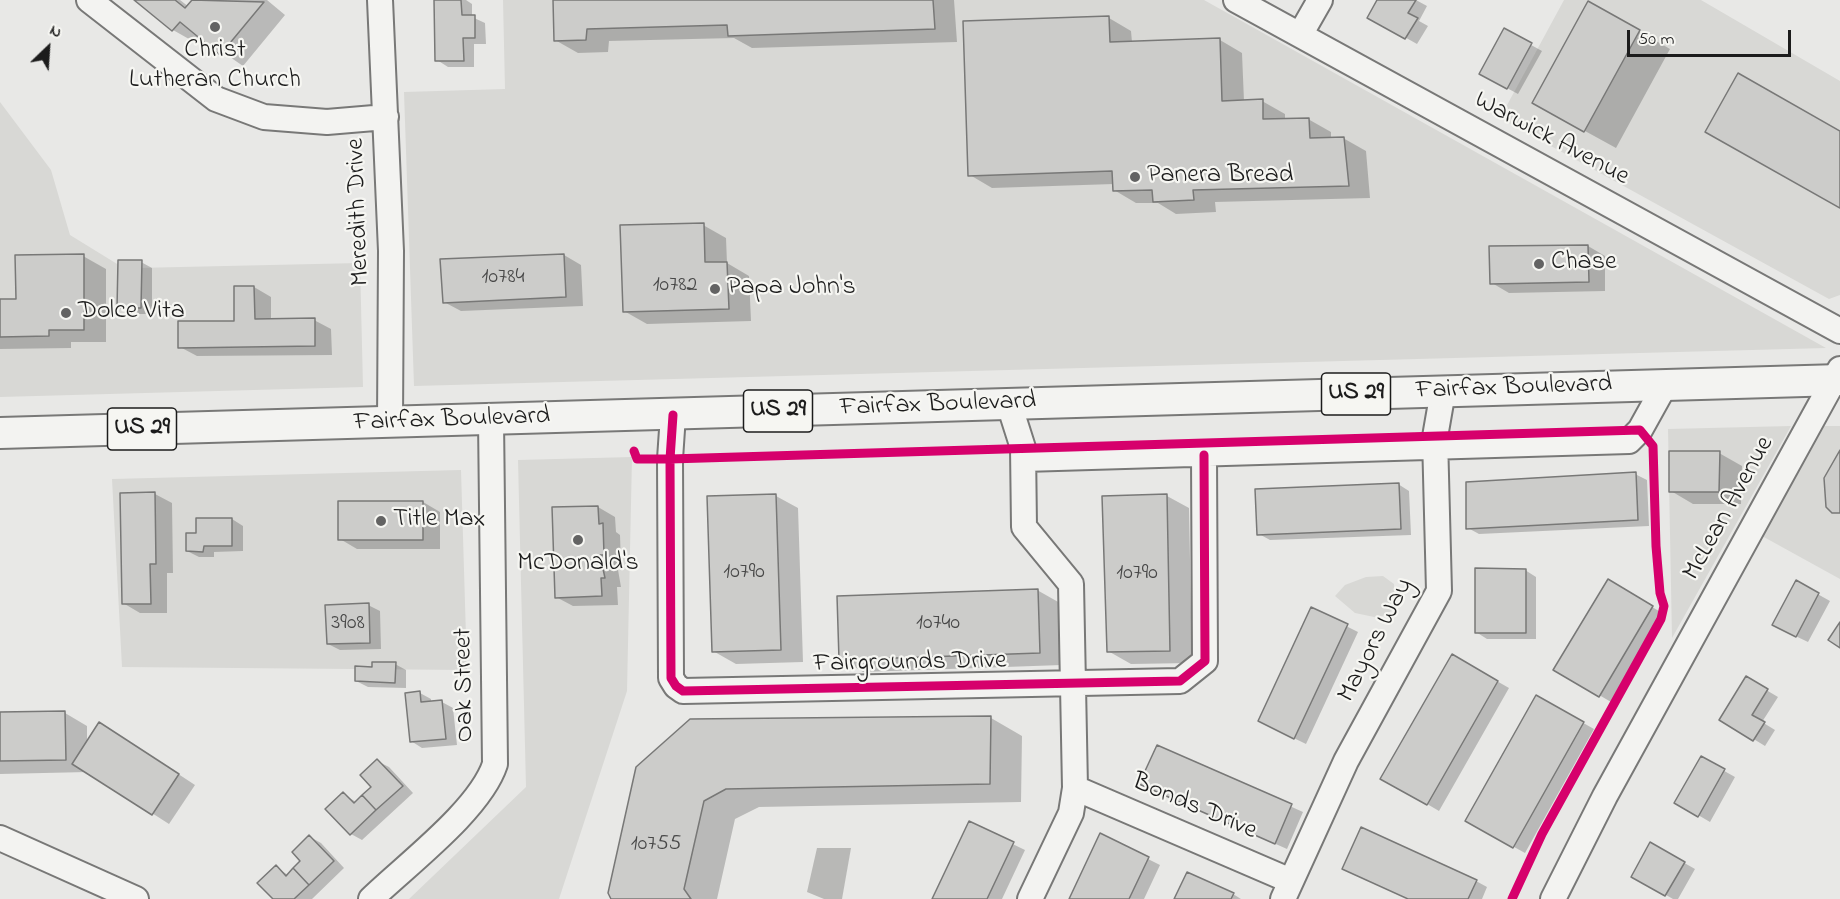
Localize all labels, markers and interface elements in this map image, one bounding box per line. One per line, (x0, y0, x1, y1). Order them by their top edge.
north arrow (18, 18, 78, 78)
scale bar (1630, 18, 1794, 56)
text: N (46, 19, 66, 45)
marker: Christ Lutheran Church (208, 20, 222, 34)
text: 50 m (1638, 27, 1675, 53)
place label: Christ Lutheran Church (129, 36, 301, 98)
street label: Warwick Avenue (1468, 86, 1634, 194)
street label: Meredith Drive (342, 137, 378, 287)
place label: Panera Bread (1147, 161, 1293, 193)
marker: Panera Bread (1128, 170, 1142, 184)
place label: Chase (1551, 248, 1617, 280)
marker: Chase (1532, 257, 1546, 271)
house number: 10784 (482, 265, 524, 291)
house number: 10782 (653, 273, 697, 299)
place label: Papa John's (727, 273, 856, 305)
marker: Papa John's (708, 282, 722, 296)
place label: Dolce Vita (78, 297, 185, 329)
marker: Dolce Vita (59, 306, 73, 320)
street label: Fairfax Boulevard (1415, 370, 1613, 408)
road number: US 29 (1322, 373, 1390, 415)
street label: Fairfax Boulevard (839, 387, 1037, 425)
road number: US 29 (744, 390, 812, 432)
street label: Fairfax Boulevard (353, 402, 551, 440)
road number: US 29 (108, 408, 176, 450)
street label: McLean Avenue (1678, 432, 1782, 586)
place label: Title Max (393, 505, 485, 537)
marker: Title Max (374, 514, 388, 528)
marker: McDonald's (571, 533, 585, 547)
place label: McDonald's (517, 549, 639, 581)
house number: 10790 (723, 560, 765, 586)
house number: 10790 (1116, 561, 1158, 587)
street label: Mayors Way (1332, 574, 1422, 708)
house number: 3908 (331, 611, 365, 637)
house number: 10740 (916, 611, 960, 637)
street label: Oak Street (449, 627, 483, 743)
street label: Fairgrounds Drive (813, 647, 1007, 681)
street label: Bonds Drive (1127, 768, 1261, 848)
house number: 10755 (631, 832, 681, 858)

